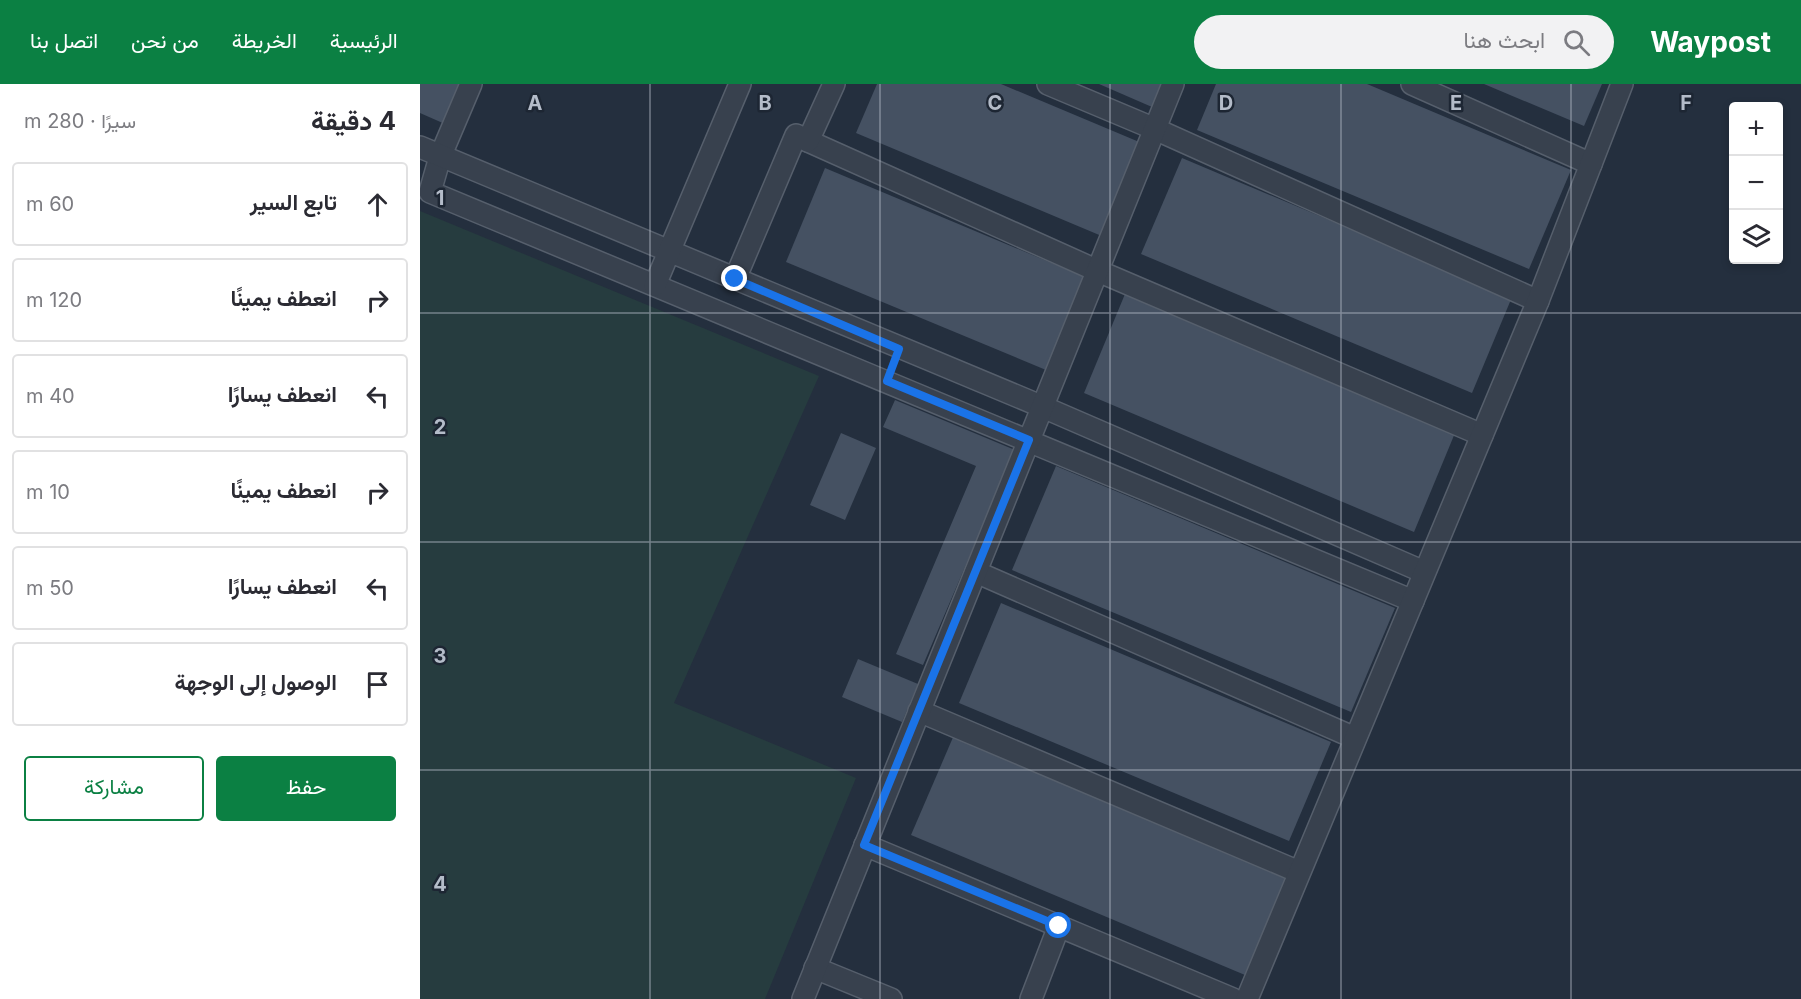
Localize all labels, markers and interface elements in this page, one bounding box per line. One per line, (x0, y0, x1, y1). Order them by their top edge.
search box (1194, 15, 1614, 69)
text: Waypost (1650, 25, 1771, 59)
icon: search (1560, 26, 1593, 59)
text: ابحث هنا (1463, 27, 1545, 53)
text: اتصل بنا (30, 28, 98, 53)
text: من نحن (131, 28, 199, 53)
text: الخريطة (232, 28, 297, 53)
text: الرئيسية (330, 28, 398, 53)
text: A (528, 91, 543, 115)
text: B (758, 91, 772, 115)
text: C (988, 91, 1002, 115)
text: D (1219, 91, 1233, 115)
text: E (1450, 91, 1462, 115)
text: F (1680, 91, 1692, 115)
map controls (1729, 102, 1783, 264)
button: + (1729, 102, 1783, 156)
text: 4 دقيقة (311, 105, 396, 136)
text: سيرًا · 280 m (24, 109, 136, 133)
button: − (1729, 156, 1783, 210)
text: 1 (436, 186, 444, 210)
icon: ahead (361, 188, 394, 221)
text: تابع السير (250, 189, 337, 215)
text: 60 m (26, 192, 74, 216)
button: layers (1729, 210, 1783, 264)
route end (721, 265, 747, 291)
icon: right (361, 284, 394, 317)
text: انعطف يمينًا (230, 285, 337, 311)
text: 120 m (26, 288, 82, 312)
icon: left (361, 380, 394, 413)
text: انعطف يسارًا (228, 381, 337, 407)
text: 40 m (26, 384, 75, 408)
text: 2 (434, 415, 446, 439)
icon: right (361, 476, 394, 509)
text: انعطف يمينًا (230, 477, 337, 503)
text: 10 m (26, 480, 70, 504)
icon: left (361, 572, 394, 605)
text: انعطف يسارًا (228, 573, 337, 599)
text: 50 m (26, 576, 74, 600)
text: 3 (434, 644, 446, 668)
icon: arrive (361, 668, 394, 701)
text: الوصول إلى الوجهة (174, 669, 337, 695)
button: مشاركة (24, 756, 204, 821)
button: حفظ (216, 756, 396, 821)
text: 4 (433, 872, 447, 896)
route start (1045, 912, 1071, 938)

